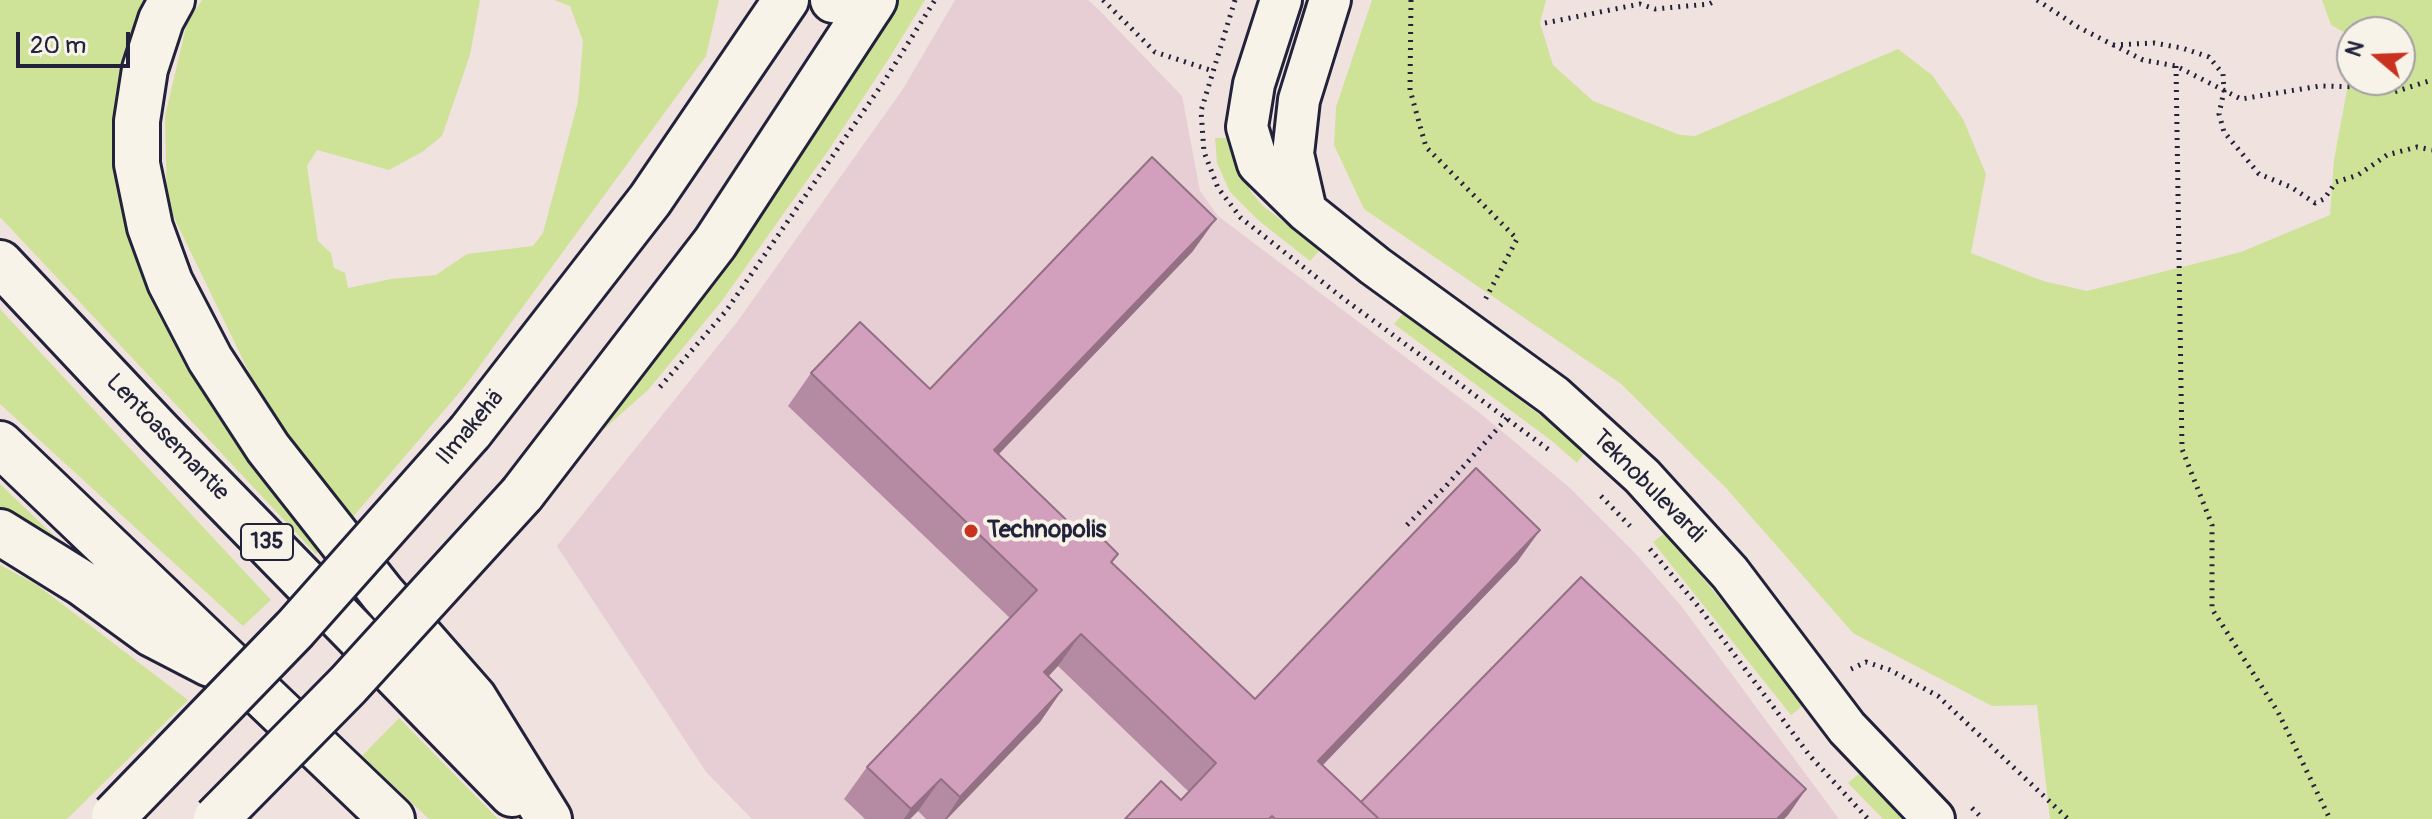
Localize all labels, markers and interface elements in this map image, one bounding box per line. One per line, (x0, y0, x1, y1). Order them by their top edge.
scale bar (20, 16, 134, 66)
north arrow (2336, 16, 2416, 96)
text: 20 m (30, 31, 86, 60)
text: N (2340, 37, 2371, 60)
street label: Lentoasemantie (99, 369, 235, 507)
street label: Ilmakehä (431, 384, 511, 472)
street label: Teknobulevardi (1585, 424, 1711, 550)
place label: Technopolis (987, 517, 1106, 545)
marker: Technopolis (962, 522, 980, 540)
road number: 135 (241, 524, 293, 560)

